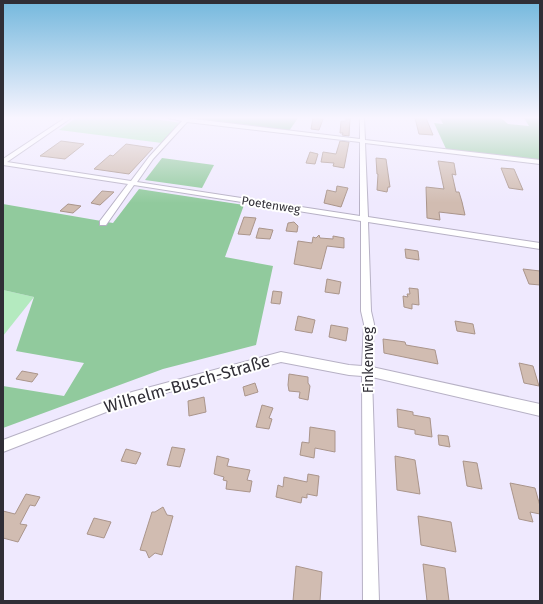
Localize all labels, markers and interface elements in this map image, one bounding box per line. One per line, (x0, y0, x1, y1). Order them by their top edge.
street label: Poetenweg (241, 193, 302, 217)
street label: Finkenweg (360, 326, 377, 393)
street label: Wilhelm-Busch-Straße (102, 350, 272, 418)

